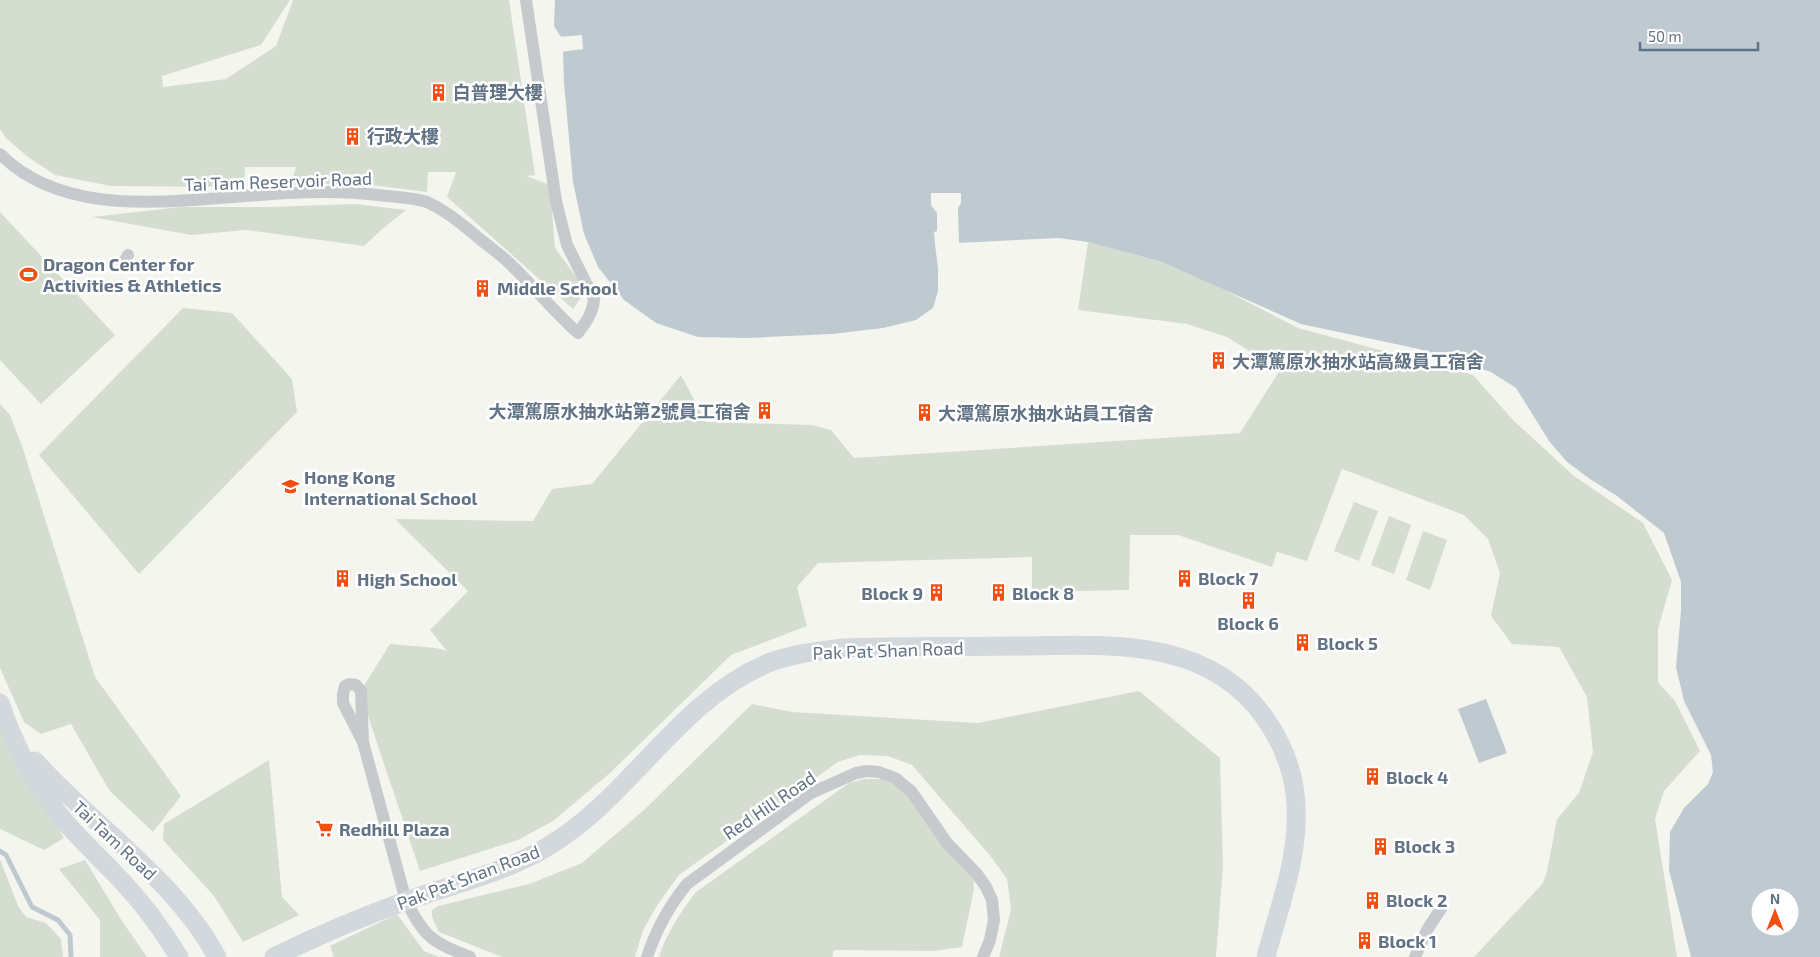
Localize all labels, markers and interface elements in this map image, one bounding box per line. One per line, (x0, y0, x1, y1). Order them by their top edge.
scale bar (1640, 20, 1758, 52)
text: 50 m (1648, 27, 1682, 45)
place label: 白普理大樓 (453, 81, 543, 103)
building icon: 白普理大樓 (429, 82, 449, 102)
place label: 行政大樓 (367, 125, 439, 147)
building icon: 行政大樓 (343, 126, 363, 146)
street label: Tai Tam Reservoir Road (184, 167, 372, 195)
place label: Dragon Center for Activities & Athletics (43, 253, 221, 296)
sports icon: Dragon Center for Activities & Athletics (19, 264, 39, 284)
place label: Middle School (497, 277, 618, 299)
building icon: Middle School (473, 278, 493, 298)
place label: 大潭篤原水抽水站高級員工宿舍 (1232, 350, 1484, 372)
building icon: 大潭篤原水抽水站高級員工宿舍 (1208, 351, 1228, 371)
place label: 大潭篤原水抽水站第2號員工宿舍 (489, 400, 751, 422)
building icon: 大潭篤原水抽水站第2號員工宿舍 (755, 401, 775, 421)
place label: 大潭篤原水抽水站員工宿舍 (938, 402, 1154, 424)
building icon: 大潭篤原水抽水站員工宿舍 (914, 403, 934, 423)
place label: Hong Kong International School (304, 466, 478, 509)
school or university icon: Hong Kong International School (280, 477, 300, 497)
place label: Block 7 (1198, 567, 1259, 589)
place label: High School (357, 568, 457, 590)
building icon: Block 7 (1174, 568, 1194, 588)
building icon: High School (333, 569, 353, 589)
place label: Block 9 (861, 582, 923, 604)
place label: Block 8 (1012, 582, 1074, 604)
building icon: Block 9 (927, 583, 947, 603)
building icon: Block 8 (988, 583, 1008, 603)
building icon: Block 6 (1238, 590, 1258, 610)
place label: Block 6 (1217, 612, 1279, 634)
place label: Block 5 (1317, 632, 1378, 654)
building icon: Block 5 (1293, 633, 1313, 653)
street label: Pak Pat Shan Road (812, 636, 964, 664)
street label: Red Hill Road (718, 766, 820, 844)
place label: Block 4 (1386, 766, 1449, 788)
building icon: Block 4 (1362, 767, 1382, 787)
street label: Tai Tam Road (69, 796, 161, 884)
place label: Redhill Plaza (339, 818, 450, 840)
supermarket icon: Redhill Plaza (315, 819, 335, 839)
place label: Block 3 (1394, 835, 1455, 857)
building icon: Block 3 (1370, 836, 1390, 856)
street label: Pak Pat Shan Road (394, 840, 542, 914)
north arrow (1750, 887, 1800, 937)
place label: Block 2 (1386, 889, 1448, 911)
building icon: Block 2 (1362, 890, 1382, 910)
text: N (1770, 890, 1780, 907)
place label: Block 1 (1378, 930, 1437, 952)
building icon: Block 1 (1354, 931, 1374, 951)

